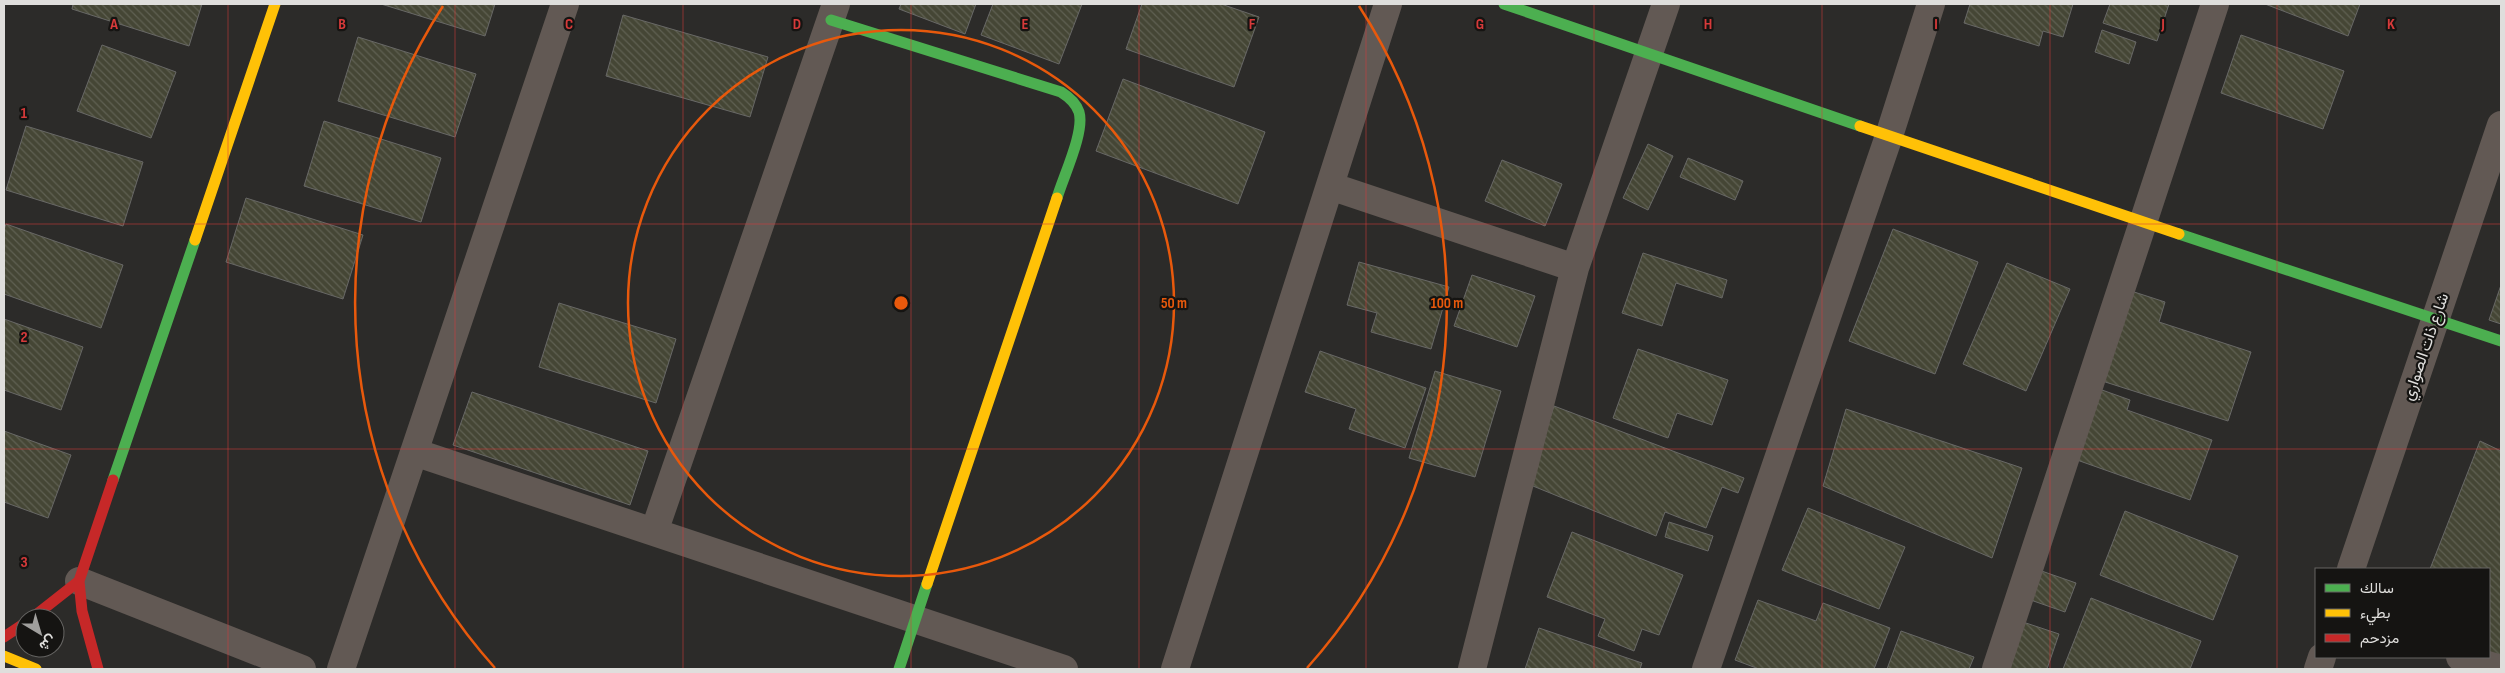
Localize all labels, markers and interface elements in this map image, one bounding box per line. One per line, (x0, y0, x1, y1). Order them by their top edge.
text: A (109, 15, 118, 34)
text: B (338, 15, 346, 34)
text: C (565, 15, 573, 34)
text: D (793, 15, 801, 34)
text: E (1022, 15, 1029, 34)
text: F (1249, 15, 1256, 34)
text: G (1476, 15, 1484, 34)
text: H (1704, 15, 1712, 34)
text: I (1934, 15, 1938, 34)
text: J (2160, 15, 2165, 34)
text: K (2387, 15, 2395, 34)
text: 1 (21, 104, 28, 123)
street label: شارع ذات الصواري (2399, 291, 2456, 404)
centre of rings (892, 294, 910, 312)
text: 50 m (1161, 294, 1187, 313)
text: 100 m (1431, 294, 1463, 313)
text: 2 (20, 328, 28, 347)
text: 3 (20, 553, 28, 572)
legend (2315, 568, 2490, 658)
text: سالك (2360, 579, 2394, 598)
text: بطيء (2360, 604, 2390, 626)
north arrow (15, 608, 65, 658)
text: مزدحم (2360, 629, 2399, 648)
text: ش (36, 631, 60, 655)

